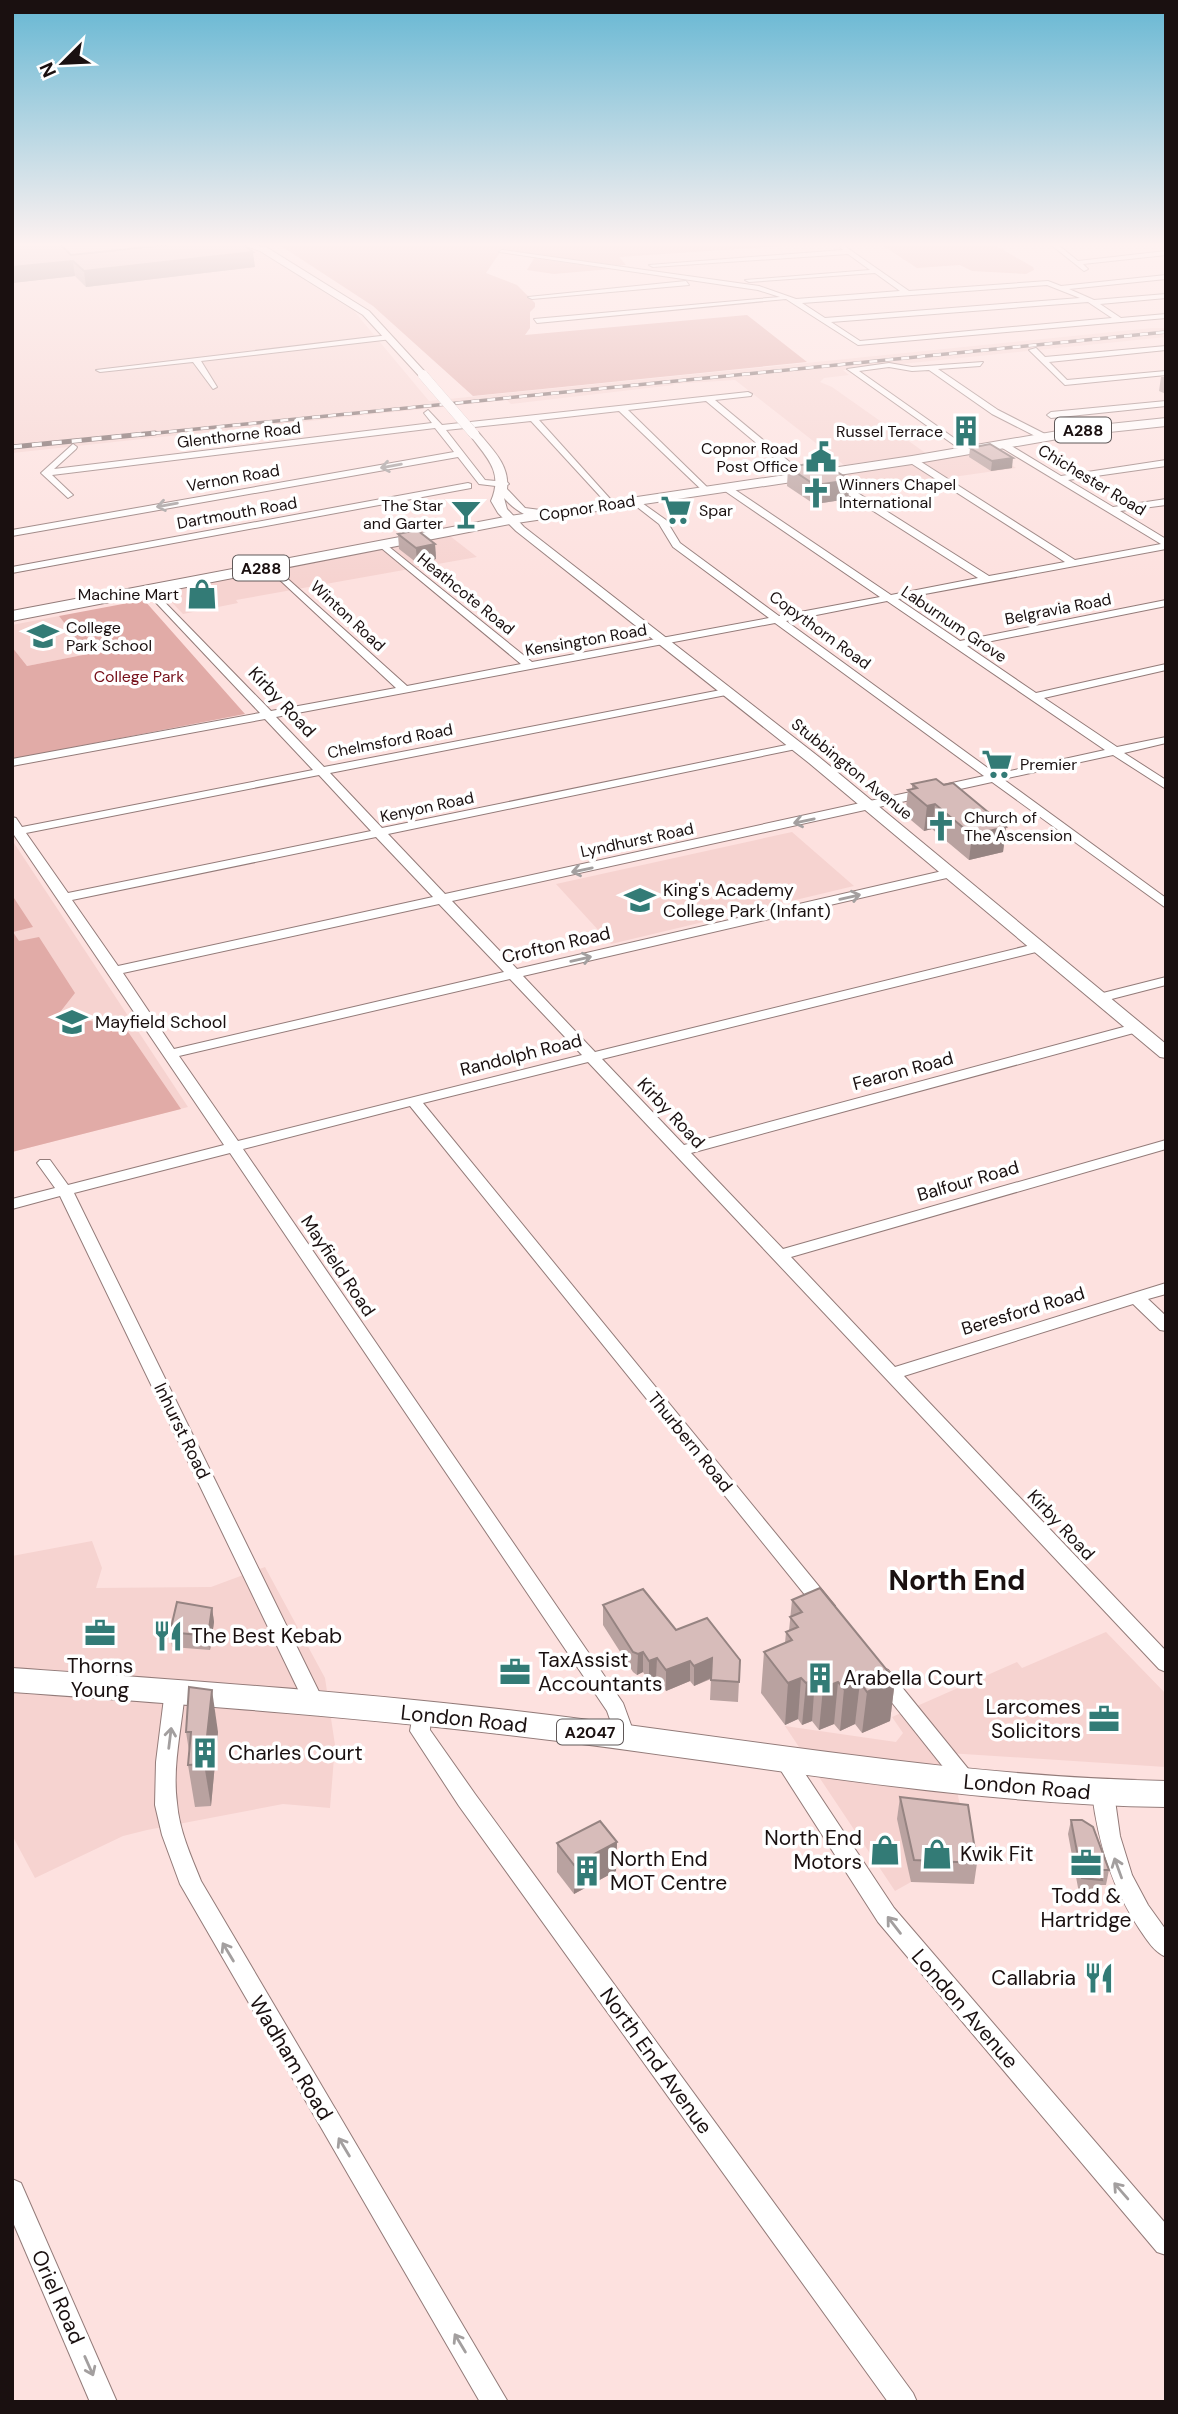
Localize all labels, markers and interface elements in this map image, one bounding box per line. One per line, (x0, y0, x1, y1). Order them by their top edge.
north arrow (28, 28, 98, 98)
text: N (34, 58, 62, 81)
building icon: Russel Terrace (949, 414, 983, 448)
street label: Glenthorne Road (176, 417, 302, 453)
road number: A288 (1055, 418, 1111, 442)
place label: Russel Terrace (836, 421, 943, 442)
place label: Copnor Road Post Office (701, 438, 798, 477)
public building icon: Copnor Road Post Office (804, 440, 838, 474)
street label: Chichester Road (1034, 440, 1150, 520)
street label: Vernon Road (185, 459, 281, 497)
one-way arrow (380, 459, 403, 473)
place label: Winners Chapel International (839, 474, 956, 513)
church icon: Winners Chapel International (799, 476, 833, 510)
street label: Copnor Road (537, 490, 637, 526)
street label: Dartmouth Road (175, 492, 299, 534)
supermarket icon: Spar (659, 493, 693, 527)
place label: The Star and Garter (363, 495, 443, 534)
bar icon: The Star and Garter (449, 497, 483, 531)
one-way arrow (156, 499, 179, 513)
place label: Spar (699, 500, 733, 521)
street label: Heathcote Road (413, 548, 519, 640)
road number: A288 (233, 555, 289, 580)
street label: Winton Road (306, 576, 390, 656)
shop icon: Machine Mart (185, 577, 219, 611)
street label: Laburnum Grove (897, 581, 1011, 667)
place label: Machine Mart (78, 584, 179, 605)
street label: Copythorn Road (765, 586, 875, 674)
street label: Belgravia Road (1003, 588, 1113, 630)
place label: College Park School (66, 617, 152, 656)
school or university icon: College Park School (26, 619, 60, 653)
street label: Kensington Road (523, 619, 649, 661)
street label: Kirby Road (243, 661, 321, 743)
park label: College Park (94, 666, 184, 687)
street label: Stubbington Avenue (787, 714, 917, 824)
street label: Chelmsford Road (325, 719, 455, 763)
supermarket icon: Premier (980, 747, 1014, 781)
place label: Premier (1020, 754, 1077, 775)
street label: Kenyon Road (378, 787, 476, 827)
place label: Church of The Ascension (964, 807, 1072, 846)
church icon: Church of The Ascension (924, 809, 958, 843)
one-way arrow (793, 815, 816, 828)
street label: Lyndhurst Road (578, 818, 696, 862)
one-way arrow (571, 863, 594, 877)
place label: King's Academy College Park (Infant) (663, 878, 831, 923)
school or university icon: King's Academy College Park (Infant) (623, 883, 657, 917)
one-way arrow (838, 889, 861, 903)
street label: Crofton Road (499, 921, 613, 969)
one-way arrow (569, 952, 592, 966)
school or university icon: Mayfield School (55, 1005, 89, 1039)
place label: Mayfield School (95, 1010, 227, 1034)
street label: Randolph Road (458, 1028, 584, 1082)
street label: Fearon Road (850, 1046, 956, 1096)
street label: Kirby Road (632, 1072, 710, 1154)
street label: Balfour Road (914, 1155, 1022, 1207)
street label: Mayfield Road (295, 1211, 381, 1321)
street label: Beresford Road (959, 1281, 1087, 1341)
street label: Inhurst Road (148, 1379, 216, 1483)
street label: Thurbern Road (642, 1387, 738, 1497)
street label: Kirby Road (1022, 1484, 1100, 1566)
district label: North End (889, 1562, 1025, 1599)
office icon: Thorns Young (83, 1616, 117, 1650)
restaurant icon: The Best Kebab (151, 1619, 185, 1653)
place label: The Best Kebab (191, 1622, 342, 1650)
place label: TaxAssist Accountants (538, 1646, 662, 1698)
place label: Thorns Young (67, 1652, 133, 1704)
office icon: TaxAssist Accountants (498, 1655, 532, 1689)
building icon: Arabella Court (803, 1661, 837, 1695)
place label: Arabella Court (843, 1664, 983, 1692)
place label: Larcomes Solicitors (985, 1693, 1081, 1745)
street label: London Road (399, 1698, 529, 1740)
office icon: Larcomes Solicitors (1087, 1702, 1121, 1736)
road number: A2047 (557, 1720, 623, 1744)
one-way arrow (164, 1727, 177, 1750)
building icon: Charles Court (188, 1736, 222, 1770)
place label: Charles Court (228, 1739, 363, 1767)
street label: London Road (962, 1768, 1092, 1806)
place label: North End Motors (764, 1824, 862, 1876)
shop icon: North End Motors (868, 1833, 902, 1867)
shop icon: Kwik Fit (920, 1837, 954, 1871)
place label: Kwik Fit (960, 1840, 1033, 1868)
place label: North End MOT Centre (610, 1845, 727, 1897)
office icon: Todd & Hartridge (1069, 1846, 1103, 1880)
building icon: North End MOT Centre (570, 1854, 604, 1888)
one-way arrow (1111, 1858, 1123, 1880)
place label: Todd & Hartridge (1041, 1882, 1132, 1934)
one-way arrow (886, 1916, 901, 1934)
one-way arrow (221, 1942, 235, 1962)
street label: London Avenue (905, 1943, 1025, 2075)
restaurant icon: Callabria (1082, 1961, 1116, 1995)
place label: Callabria (991, 1964, 1076, 1992)
street label: North End Avenue (593, 1982, 719, 2140)
street label: Wadham Road (243, 1991, 339, 2125)
one-way arrow (337, 2138, 351, 2158)
one-way arrow (1113, 2182, 1129, 2200)
street label: Oriel Road (25, 2246, 91, 2348)
one-way arrow (453, 2334, 467, 2354)
one-way arrow (83, 2355, 96, 2376)

